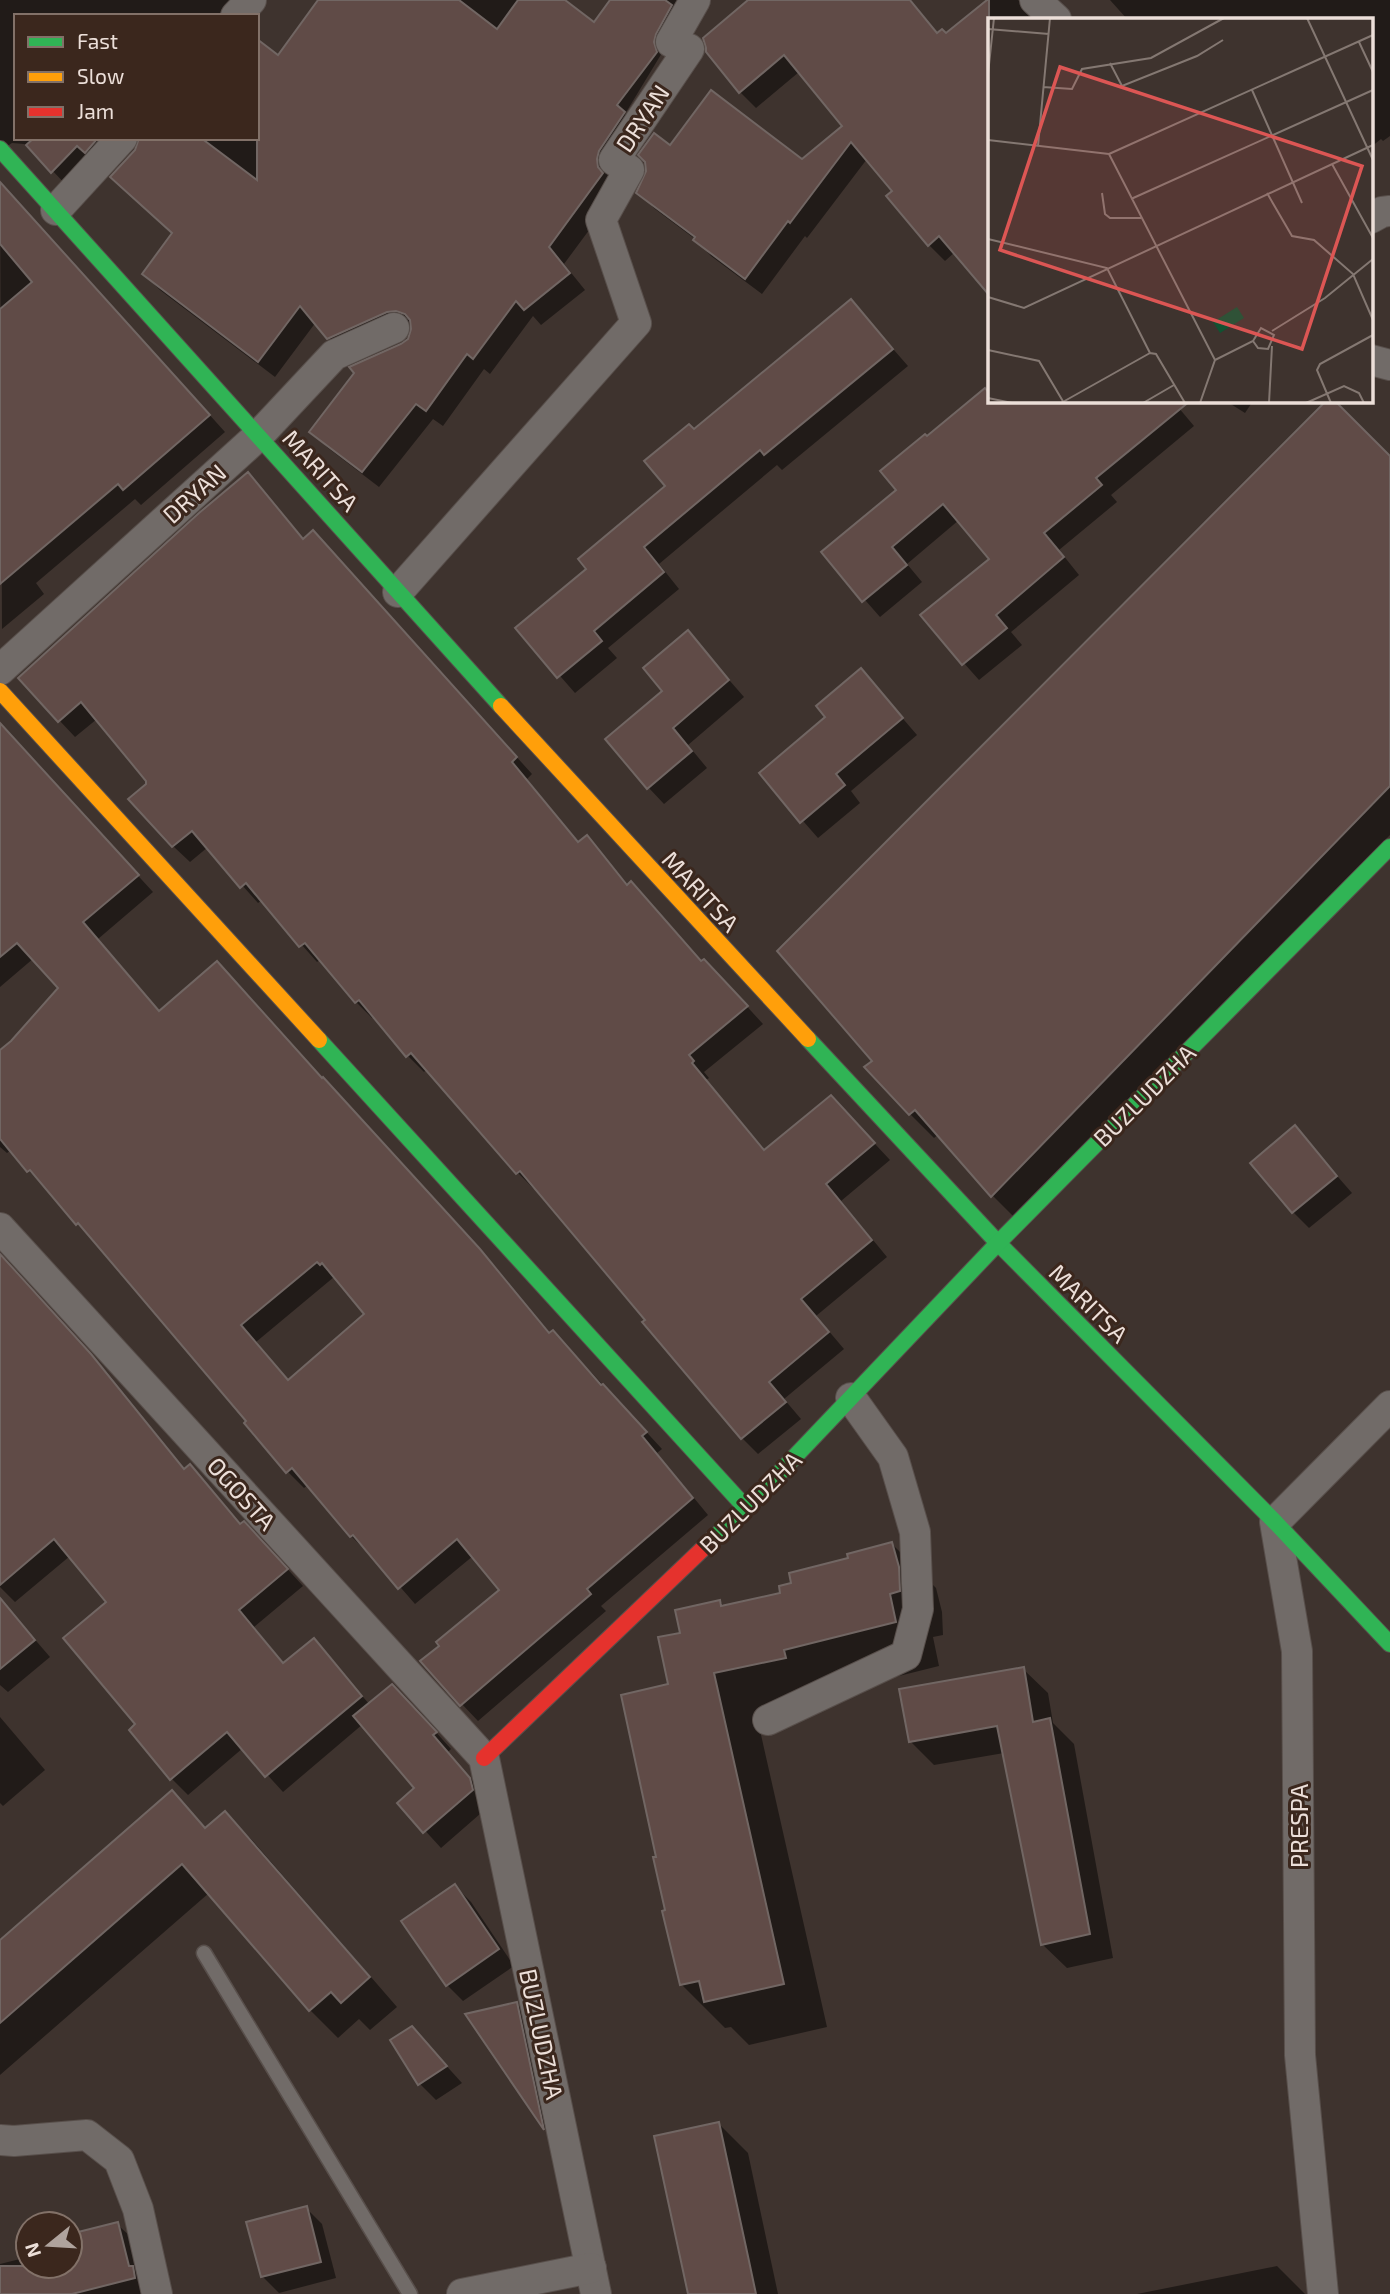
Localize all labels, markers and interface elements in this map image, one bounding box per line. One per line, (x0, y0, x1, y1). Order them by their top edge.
legend (14, 14, 259, 140)
inset map (988, 18, 1372, 402)
text: Fast (77, 28, 118, 53)
text: Slow (77, 63, 124, 88)
street label: DRYAN (609, 79, 675, 157)
text: Jam (77, 98, 114, 123)
street label: MARITSA (277, 423, 365, 517)
street label: DRYAN (157, 457, 231, 529)
street label: MARITSA (656, 845, 746, 937)
street label: BUZLUDZHA (1087, 1038, 1201, 1152)
street label: MARITSA (1044, 1258, 1134, 1348)
street label: BUZLUDZHA (693, 1445, 807, 1559)
street label: OGOSTA (202, 1451, 282, 1535)
street label: PRESPA (1284, 1784, 1313, 1868)
street label: BUZLUDZHA (514, 1966, 570, 2102)
north arrow (14, 2210, 84, 2280)
text: N (19, 2240, 45, 2260)

